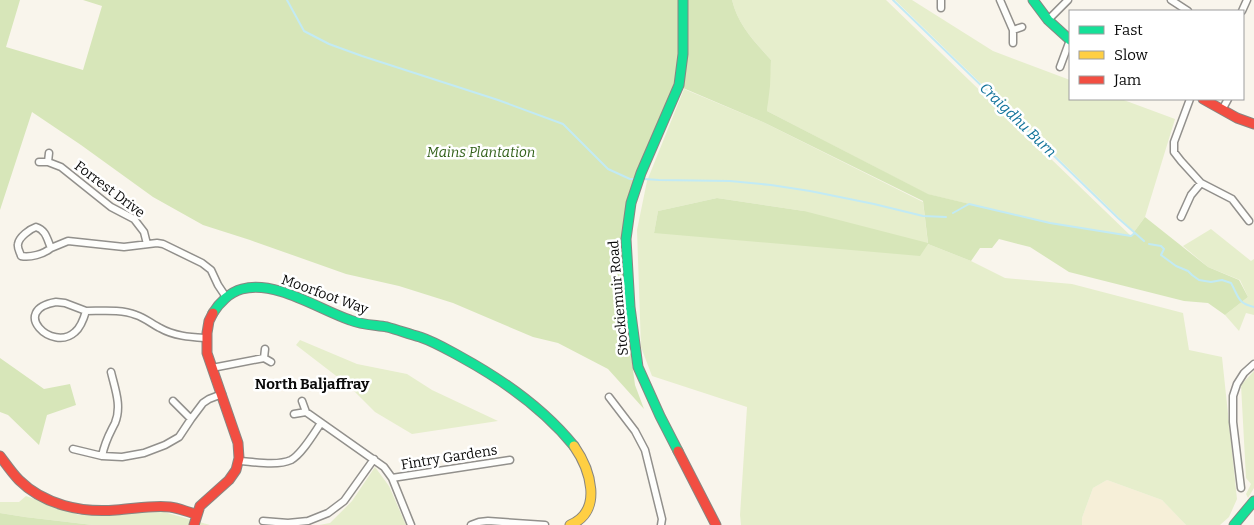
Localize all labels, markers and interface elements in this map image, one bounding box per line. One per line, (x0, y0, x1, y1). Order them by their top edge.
legend (1069, 10, 1244, 100)
text: Fast (1114, 21, 1143, 39)
text: Slow (1114, 46, 1149, 64)
text: Jam (1113, 71, 1142, 89)
water label: Craigdhu Burn (976, 79, 1060, 161)
park label: Mains Plantation (427, 144, 535, 161)
street label: Forrest Drive (71, 157, 148, 221)
street label: Stockiemuir Road (605, 240, 632, 356)
street label: Moorfoot Way (279, 271, 371, 318)
district label: North Baljaffray (255, 375, 370, 393)
street label: Fintry Gardens (400, 441, 499, 474)

